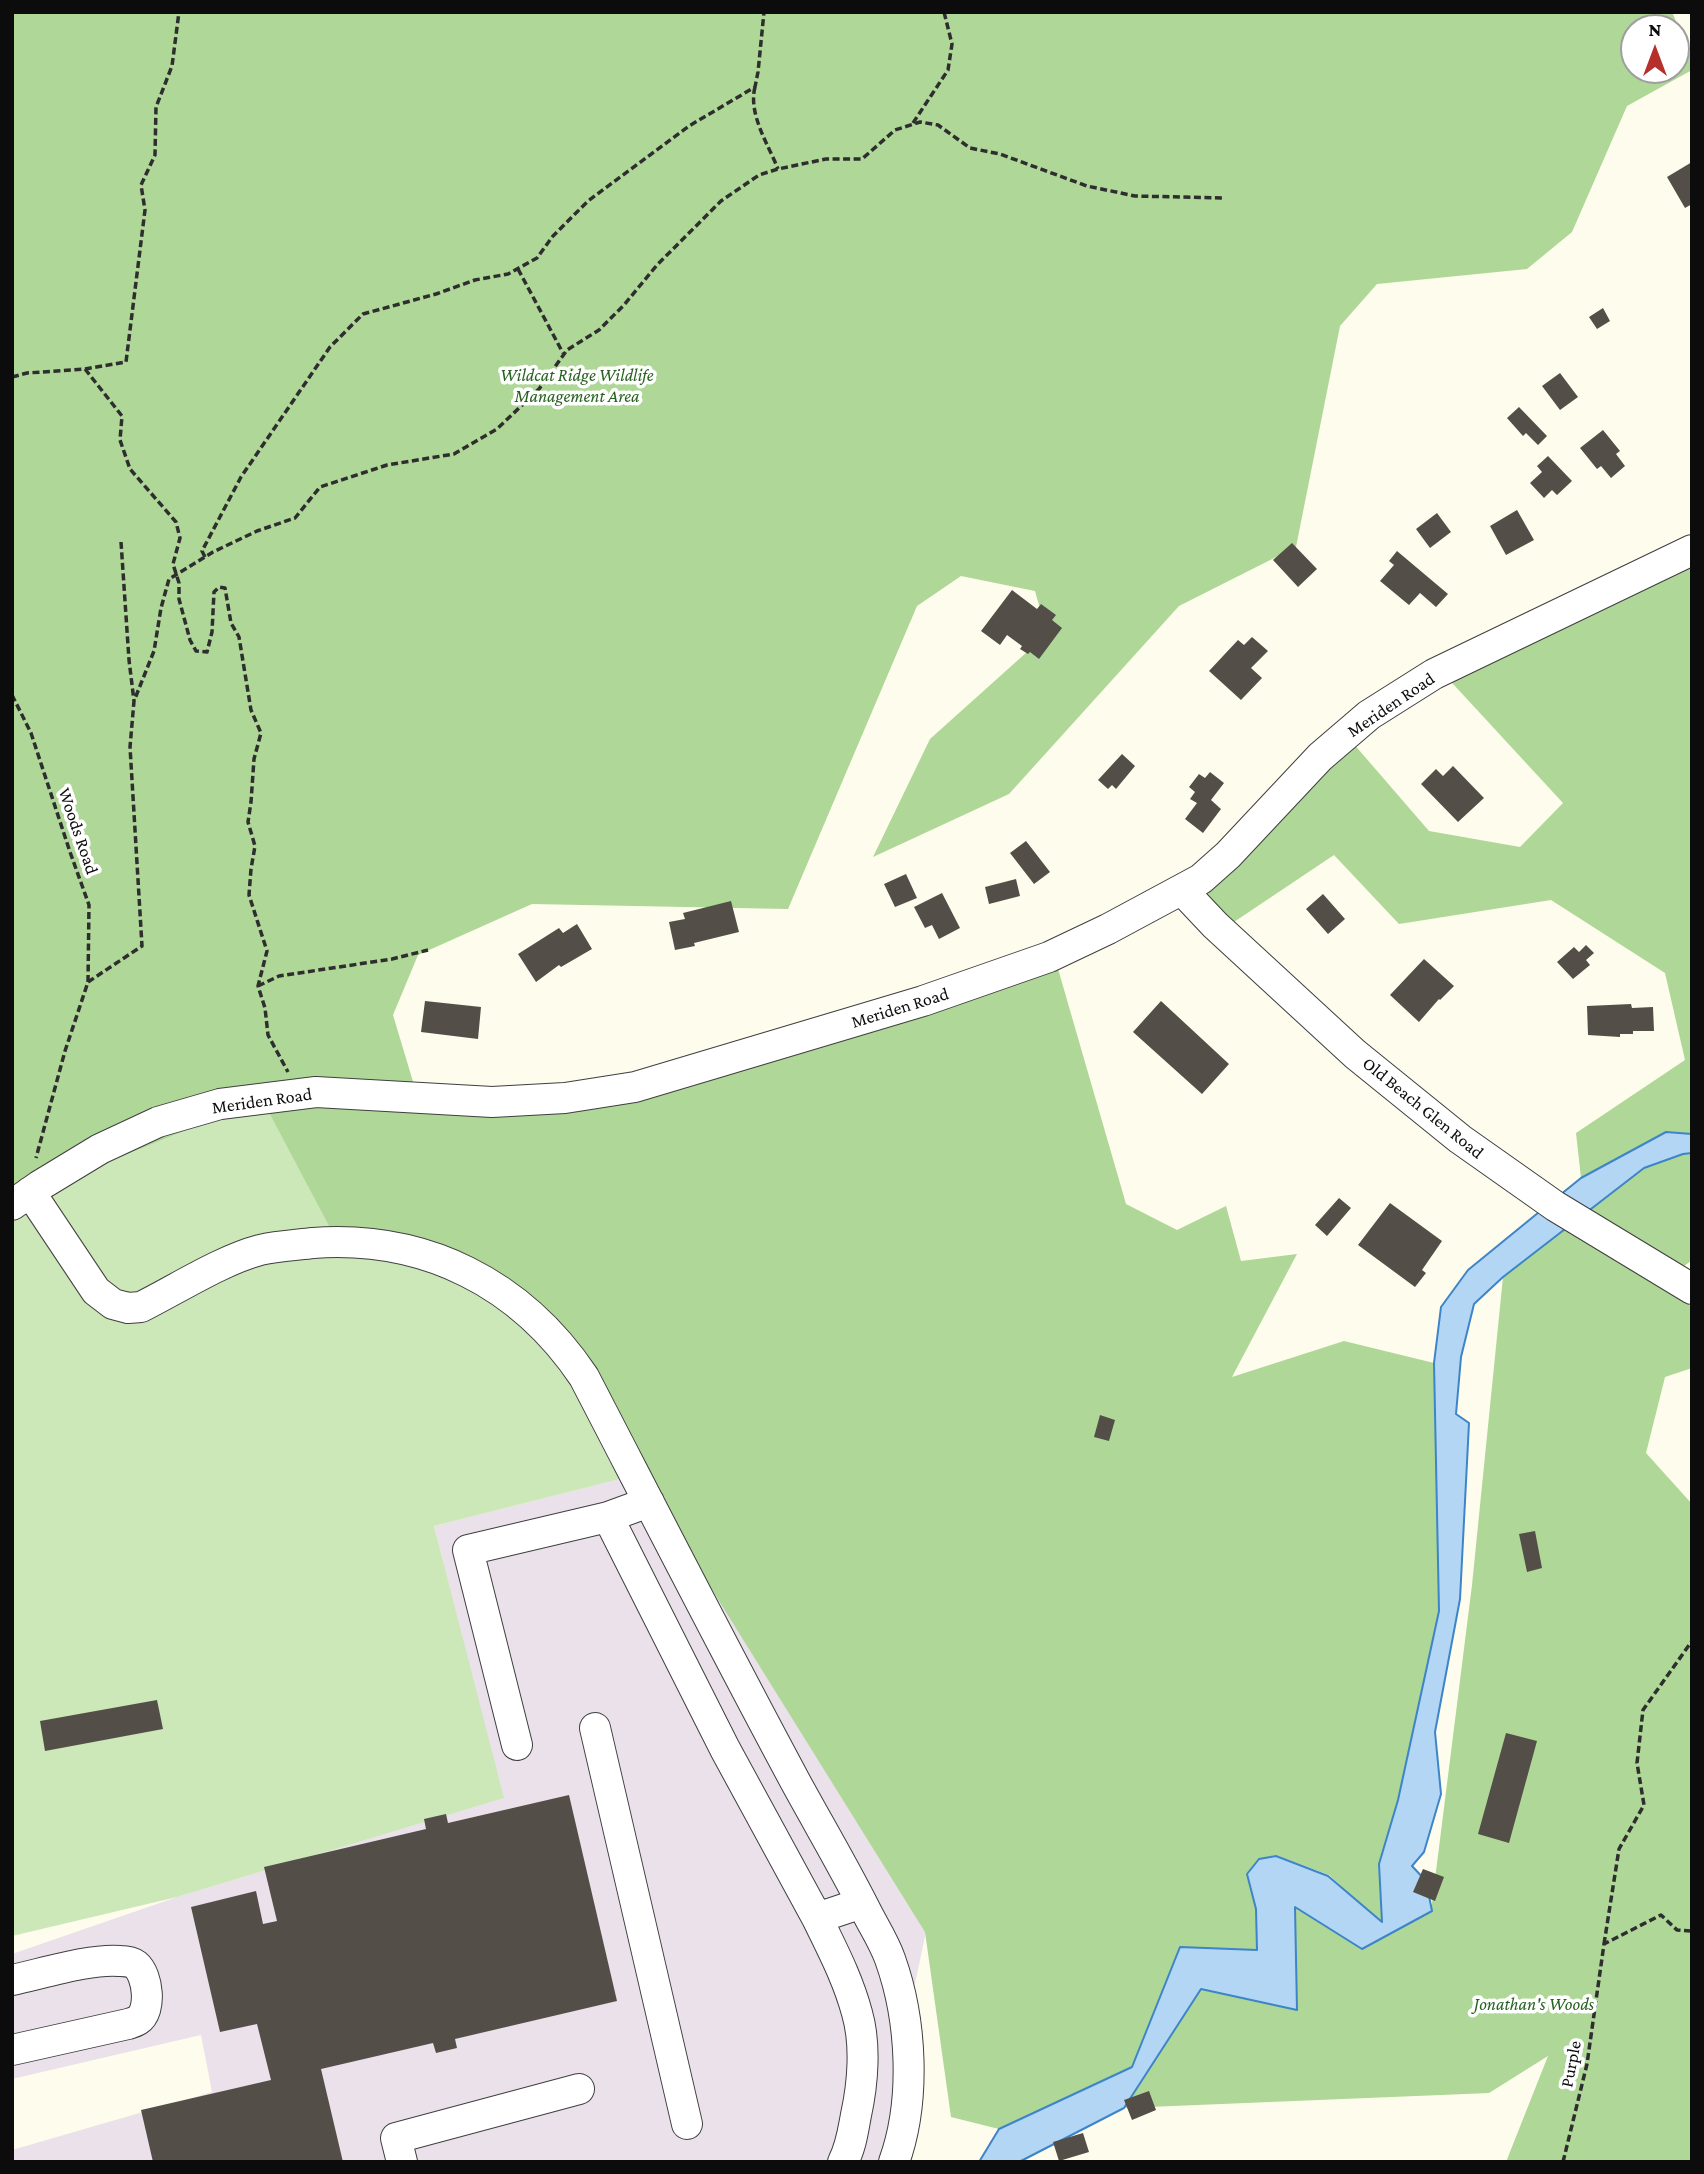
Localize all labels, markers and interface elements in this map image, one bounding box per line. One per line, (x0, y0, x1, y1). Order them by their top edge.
north arrow (1620, 14, 1690, 84)
text: N (1649, 19, 1661, 40)
park label: Wildcat Ridge Wildlife Management Area (500, 364, 654, 406)
street label: Meriden Road (1343, 668, 1439, 742)
street label: Woods Road (53, 785, 103, 877)
street label: Meriden Road (849, 983, 951, 1033)
street label: Old Beach Glen Road (1358, 1052, 1488, 1164)
street label: Meriden Road (211, 1083, 313, 1119)
park label: Jonathan's Woods (1474, 1993, 1594, 2015)
street label: Purple (1556, 2039, 1586, 2089)

